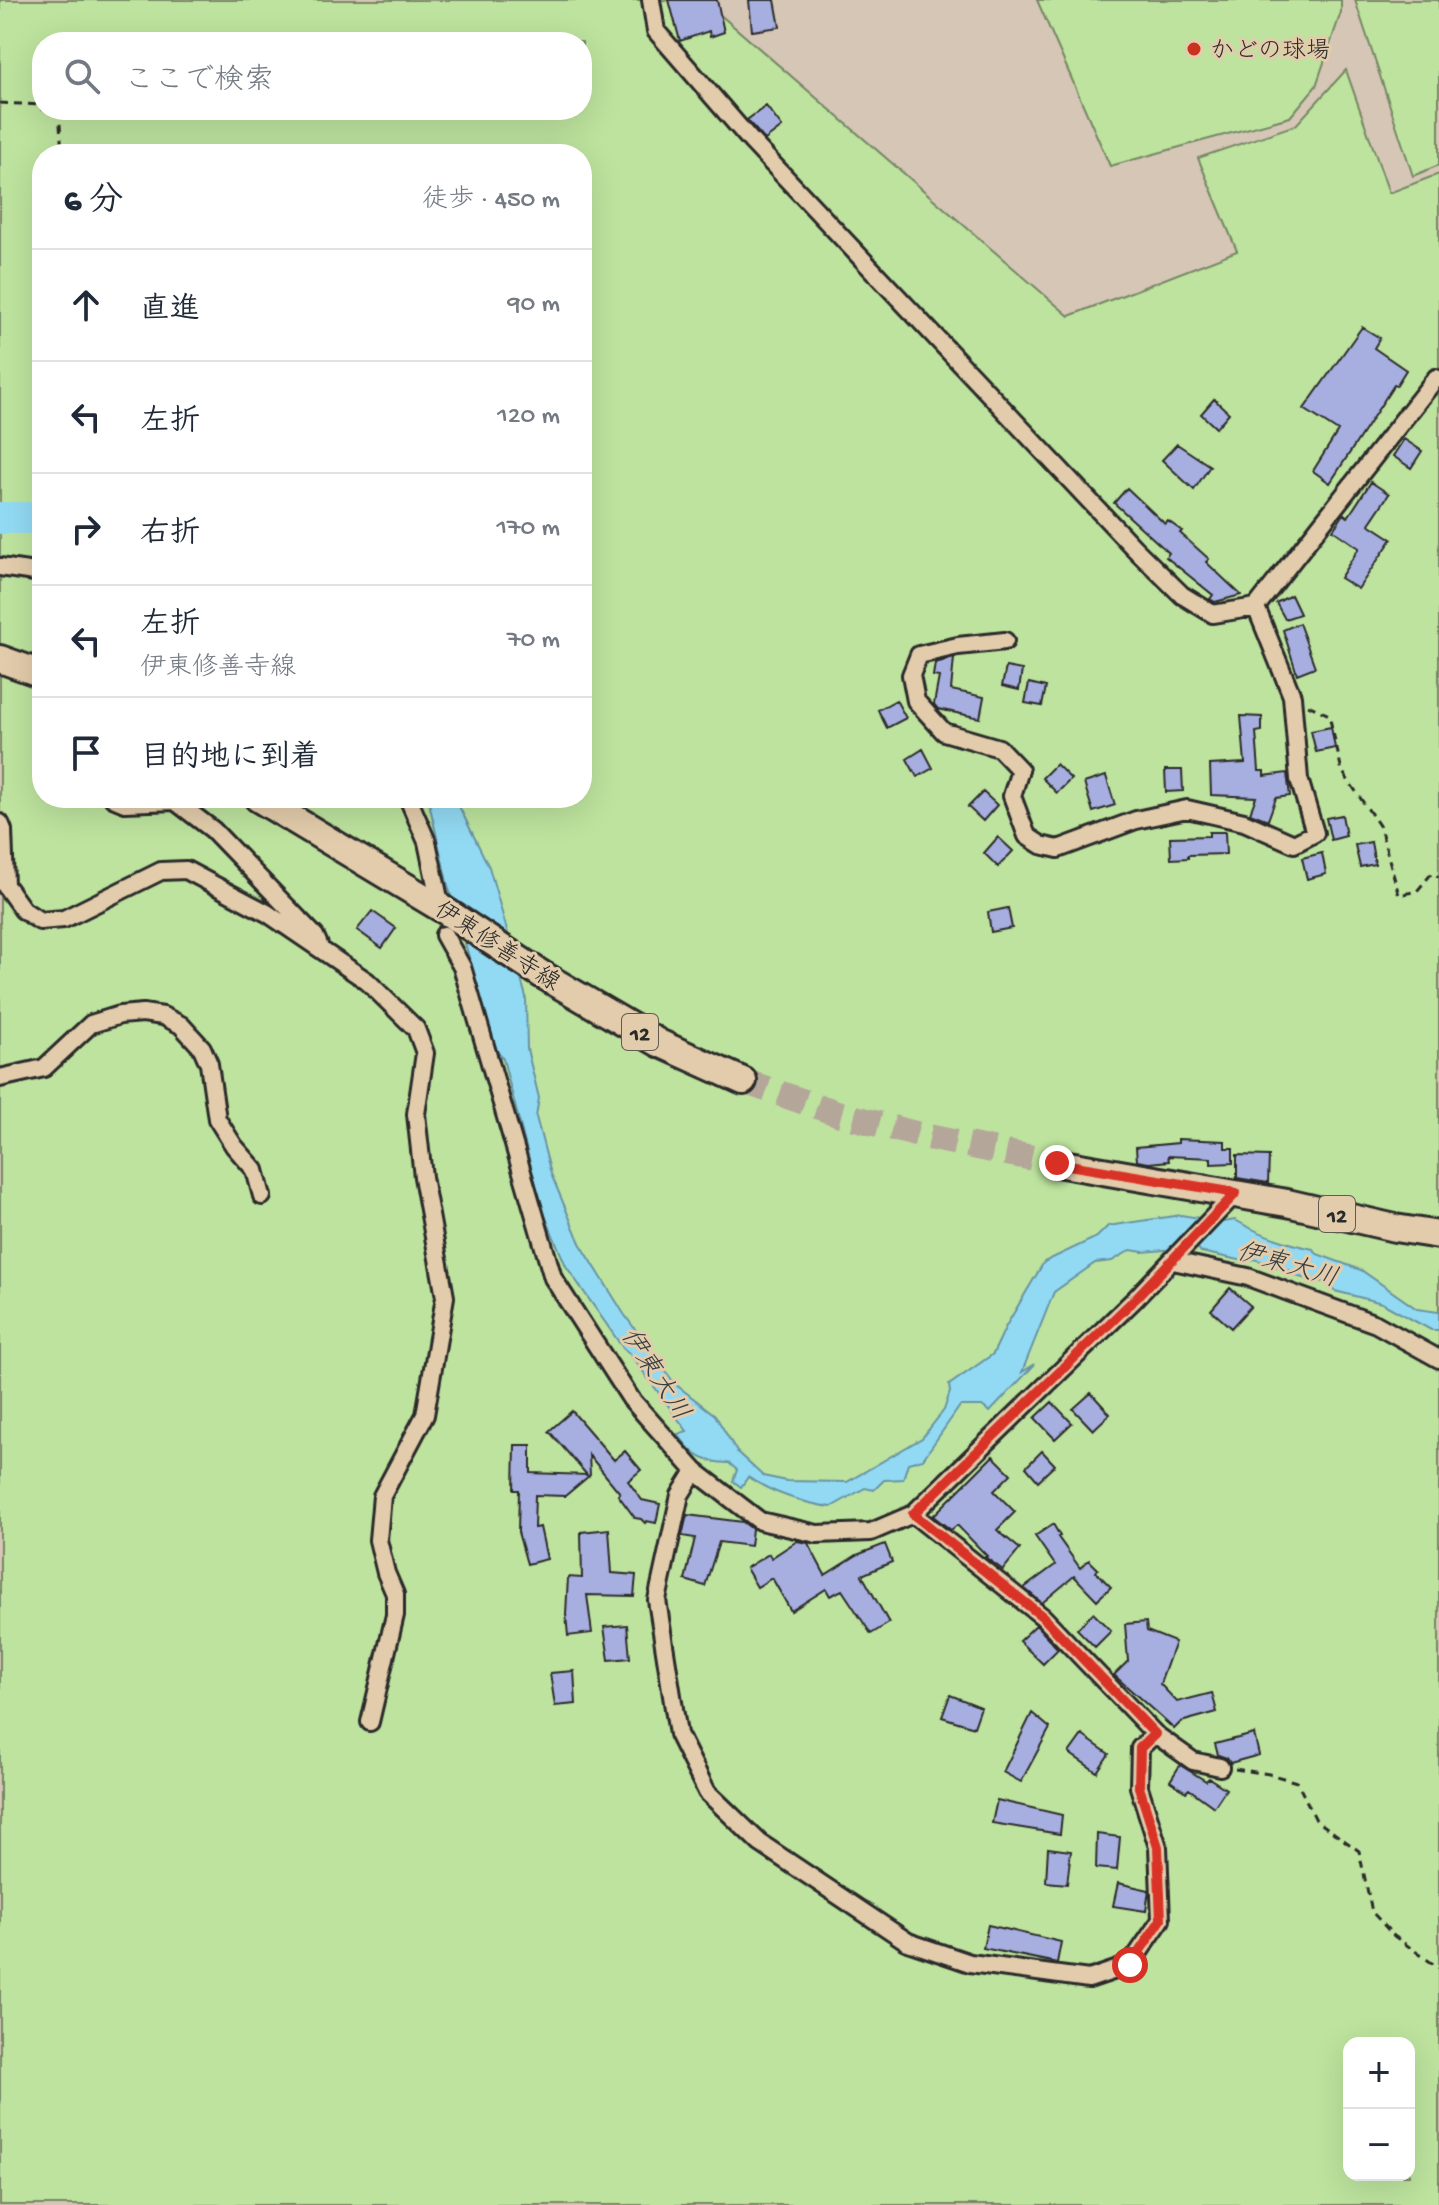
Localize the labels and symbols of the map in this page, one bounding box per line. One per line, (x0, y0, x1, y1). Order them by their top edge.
place label: かどの球場 (1210, 37, 1330, 67)
marker: かどの球場 (1185, 40, 1203, 58)
street label: 伊東修善寺線 (428, 896, 565, 999)
road number: 12 (622, 1014, 658, 1050)
route end (1039, 1145, 1075, 1181)
road number: 12 (1319, 1196, 1355, 1232)
water label: 伊東大川 (1232, 1236, 1342, 1297)
water label: 伊東大川 (612, 1322, 696, 1428)
route start (1112, 1947, 1148, 1983)

